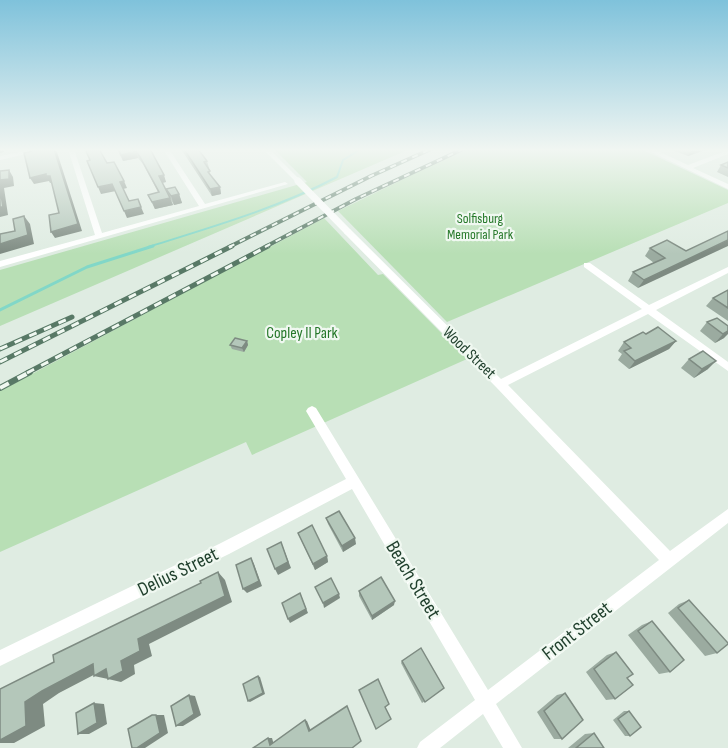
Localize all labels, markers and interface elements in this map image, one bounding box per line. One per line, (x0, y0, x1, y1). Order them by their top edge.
park label: Solfisburg Memorial Park (447, 210, 514, 243)
street label: Wood Street (439, 323, 500, 383)
park label: Copley II Park (266, 324, 338, 343)
street label: Beach Street (380, 537, 446, 623)
street label: Delius Street (134, 542, 222, 602)
street label: Front Street (538, 596, 616, 666)

